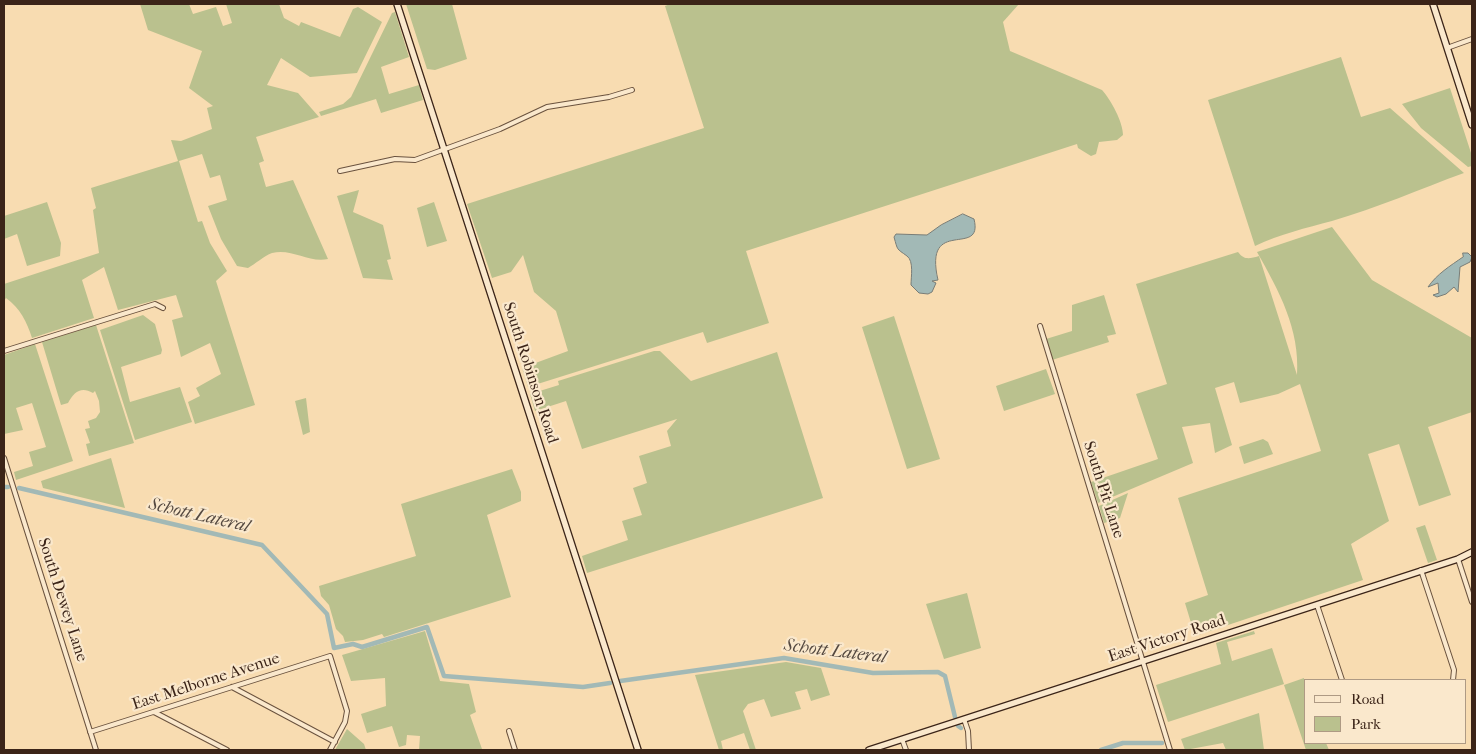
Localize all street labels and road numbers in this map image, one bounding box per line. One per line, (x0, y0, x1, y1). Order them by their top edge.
street label: South Robinson Road (498, 300, 562, 446)
street label: South Pit Lane (1078, 439, 1128, 541)
street label: South Dewey Lane (33, 536, 91, 664)
street label: East Victory Road (1106, 611, 1228, 667)
street label: East Melborne Avenue (130, 649, 282, 715)

